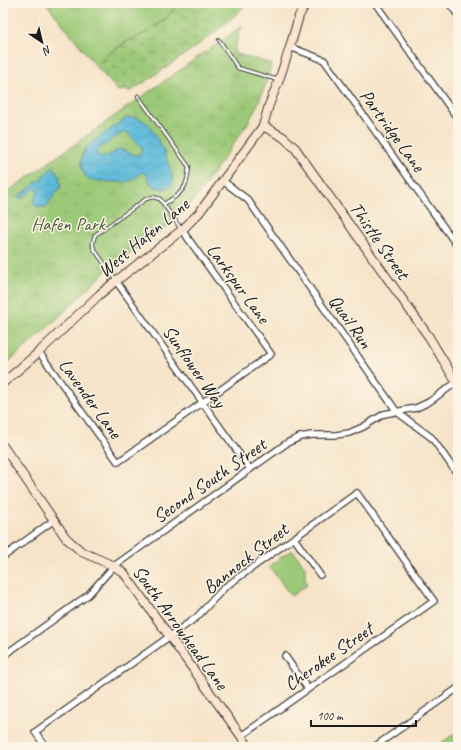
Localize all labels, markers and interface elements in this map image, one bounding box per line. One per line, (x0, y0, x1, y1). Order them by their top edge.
north arrow (22, 22, 62, 62)
text: N (39, 43, 55, 59)
street label: Partridge Lane (354, 85, 431, 178)
street label: West Hafen Lane (93, 191, 196, 283)
street label: Thistle Street (344, 197, 416, 285)
park label: Hafen Park (31, 212, 107, 236)
street label: Larkspur Lane (201, 239, 276, 330)
street label: Quail Run (323, 290, 378, 354)
street label: Sunflower Way (157, 321, 232, 414)
street label: Lavender Lane (53, 354, 128, 445)
street label: Second South Street (148, 432, 272, 529)
street label: Bannock Street (198, 517, 294, 600)
street label: South Arrowhead Lane (127, 561, 234, 696)
street label: Cherokee Street (280, 616, 380, 696)
scale bar (311, 702, 416, 728)
text: 100 m (317, 708, 344, 724)

